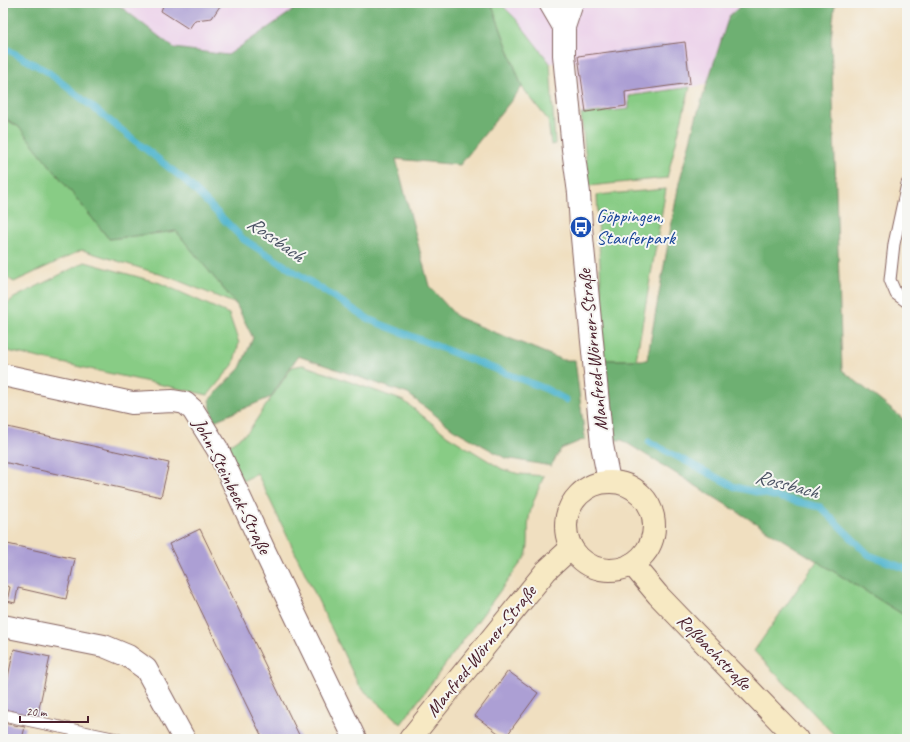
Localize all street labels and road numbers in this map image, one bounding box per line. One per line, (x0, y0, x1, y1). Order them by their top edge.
street label: Manfred-Wörner-Straße (572, 266, 613, 432)
street label: John-Steinbeck-Straße (187, 413, 277, 560)
street label: Manfred-Wörner-Straße (421, 579, 543, 722)
street label: Roßbachstraße (672, 609, 758, 697)

